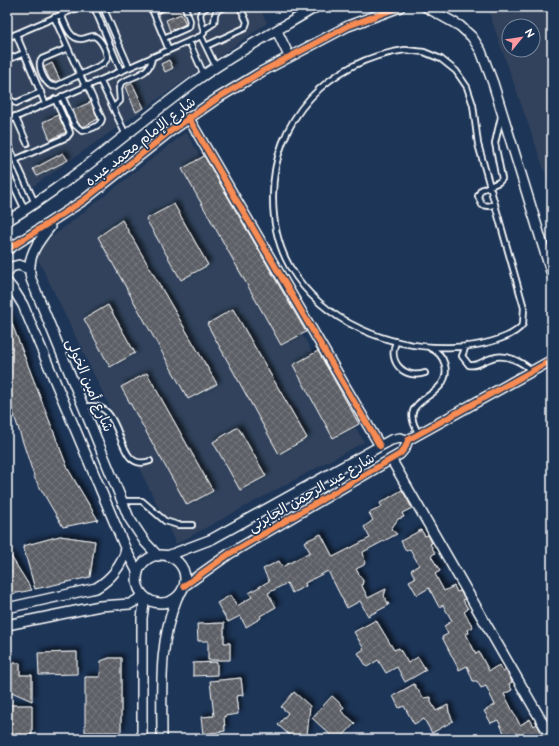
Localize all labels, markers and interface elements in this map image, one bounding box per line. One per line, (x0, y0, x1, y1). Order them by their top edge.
north arrow (501, 18, 541, 58)
text: N (522, 26, 537, 40)
street label: شارع الإمام محمد عبده (82, 93, 200, 191)
street label: شارع أمين الخولى (61, 336, 117, 435)
street label: شارع عبد الرحمن الجابرتى (245, 449, 378, 537)

